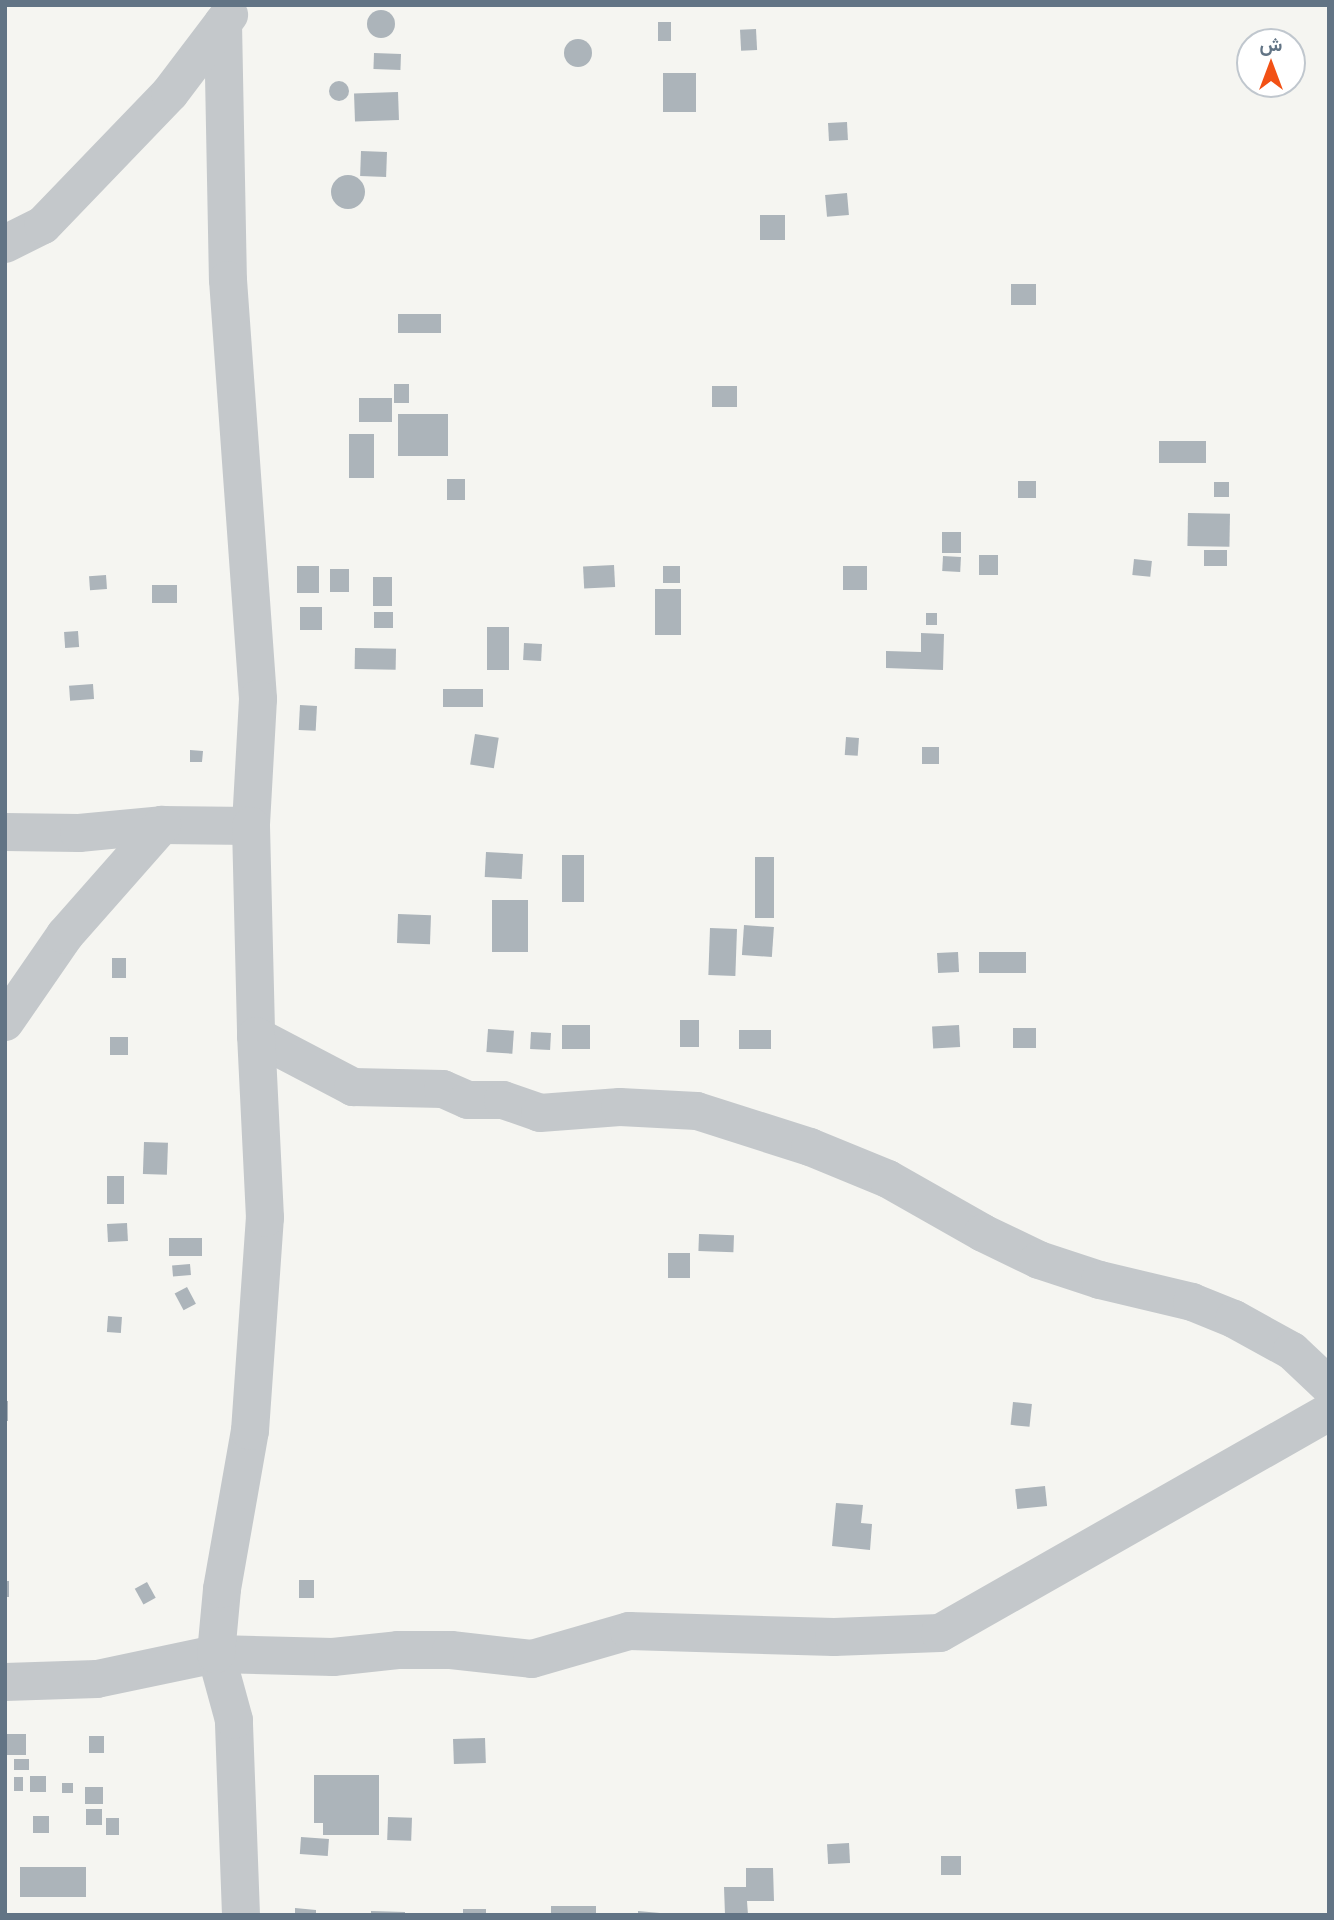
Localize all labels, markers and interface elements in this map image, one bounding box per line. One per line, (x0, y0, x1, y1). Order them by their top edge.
north arrow (1236, 28, 1306, 98)
text: ش (1260, 32, 1282, 55)

